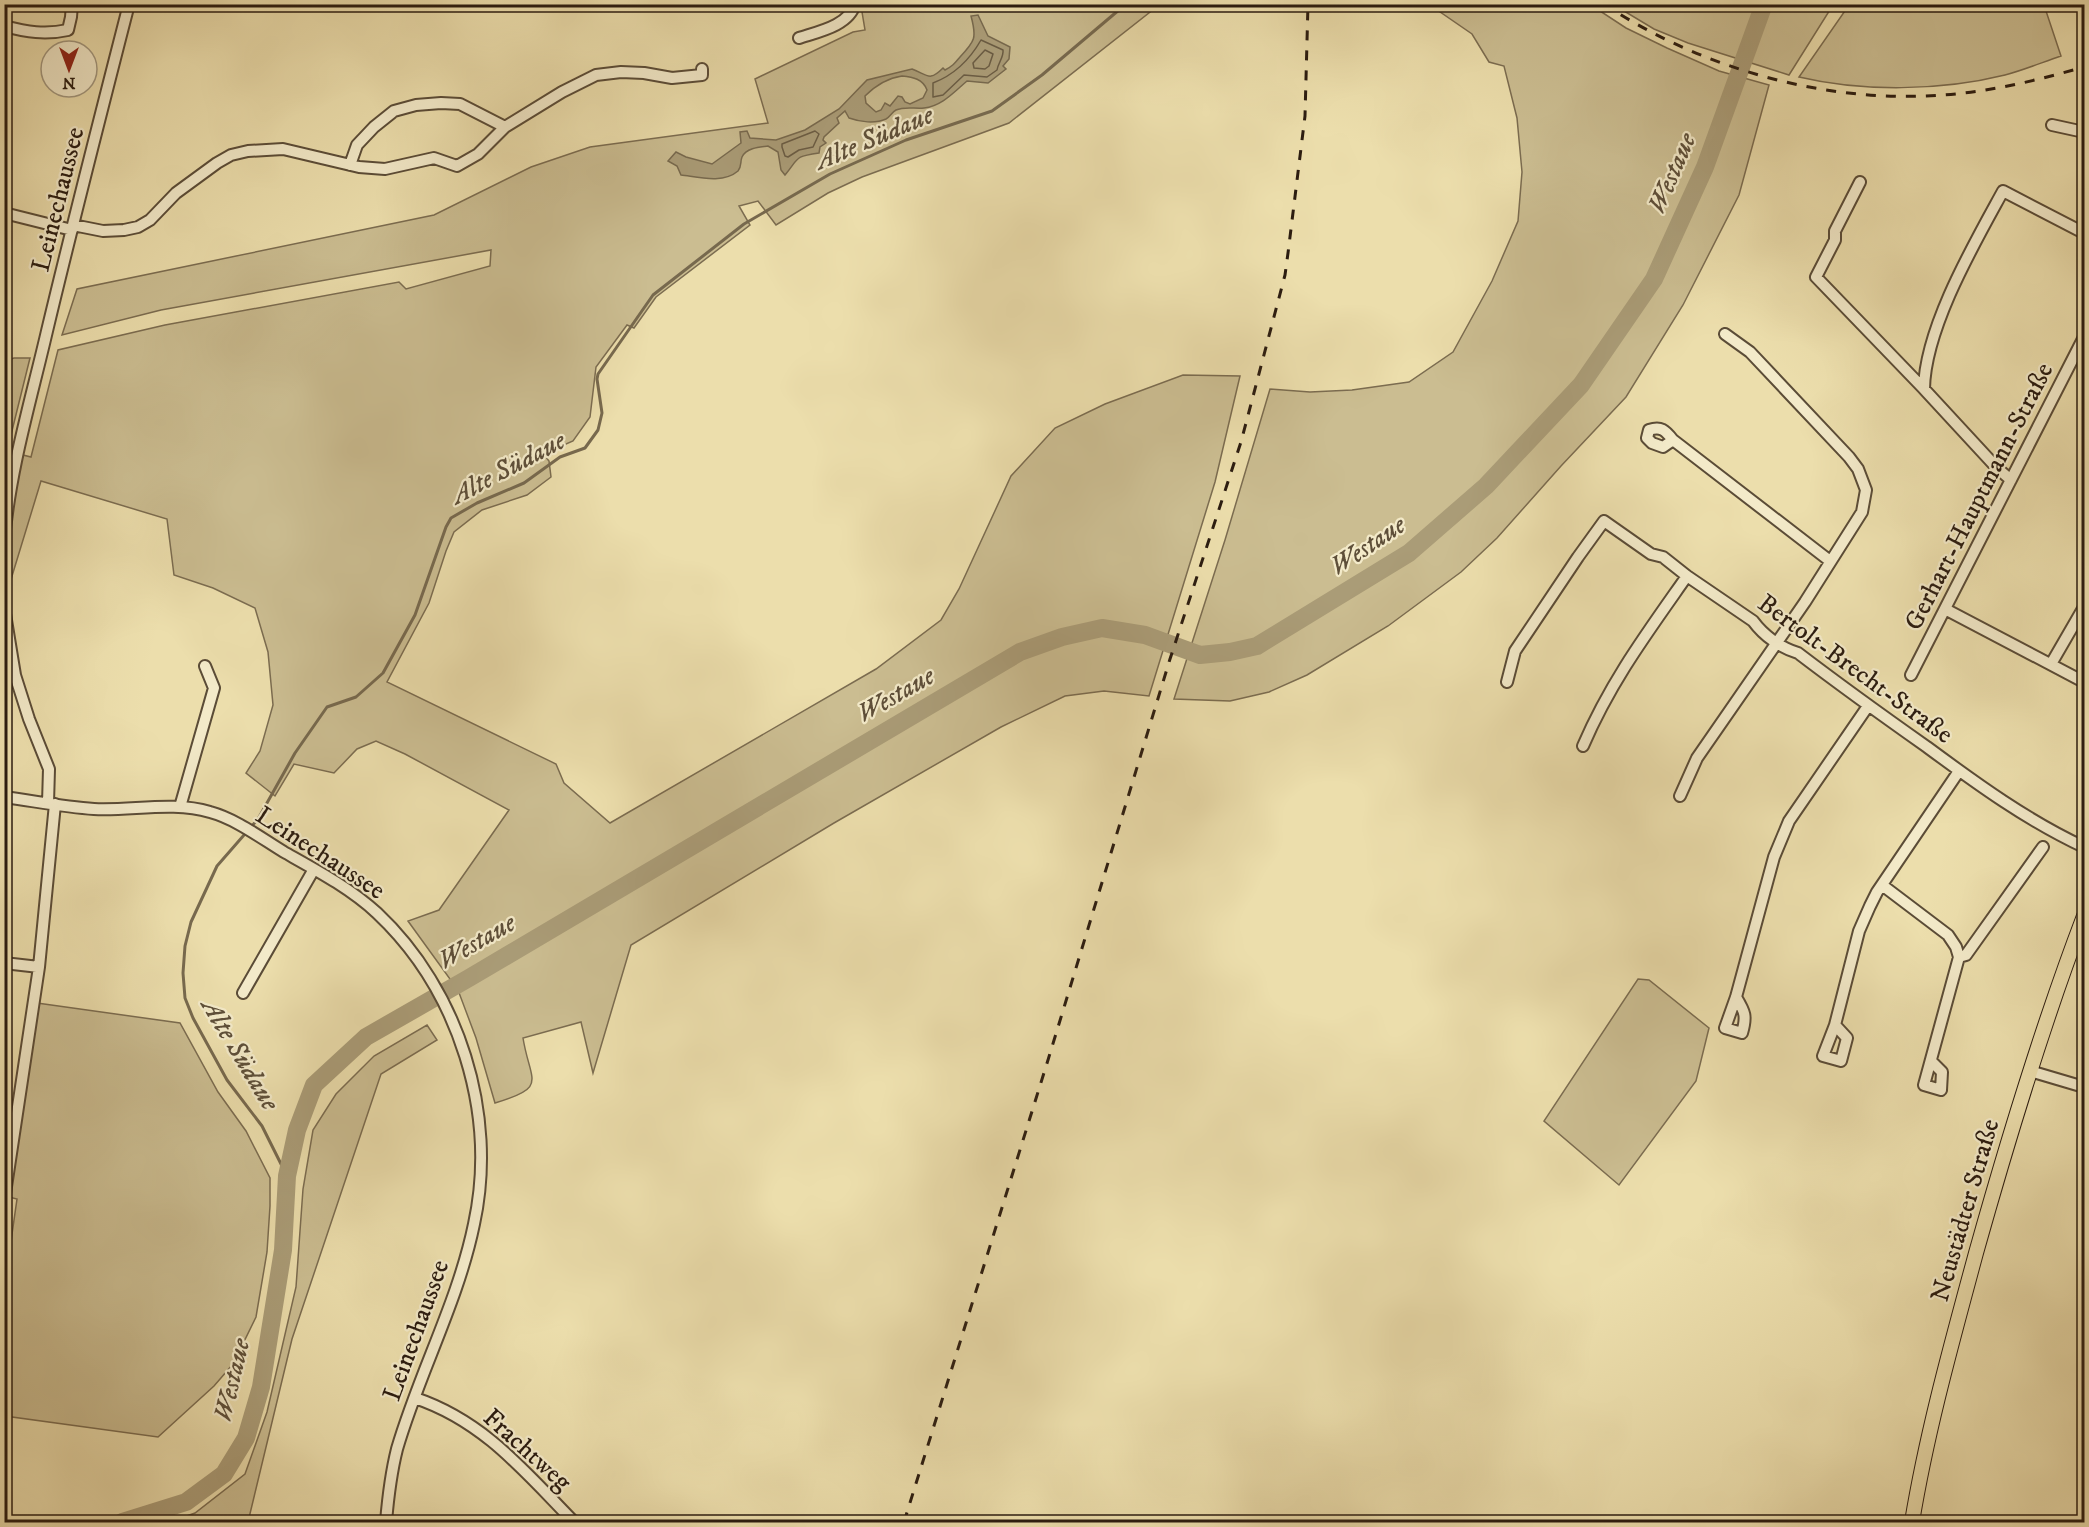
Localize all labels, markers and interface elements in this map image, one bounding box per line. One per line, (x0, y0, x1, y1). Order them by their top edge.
north arrow (39, 39, 99, 99)
text: N (62, 73, 76, 93)
water label: Alte Südaue (808, 98, 939, 179)
street label: Leinechaussee (25, 124, 92, 275)
water label: Westaue (1640, 127, 1704, 219)
street label: Gerhart-Hauptmann-Straße (1897, 357, 2061, 636)
water label: Alte Südaue (443, 423, 572, 514)
water label: Westaue (1323, 508, 1413, 584)
street label: Bertolt-Brecht-Straße (1751, 587, 1959, 751)
water label: Westaue (850, 659, 941, 731)
street label: Leinechaussee (249, 799, 391, 907)
water label: Westaue (431, 906, 522, 978)
water label: Alte Südaue (192, 990, 287, 1117)
street label: Neustädter Straße (1924, 1115, 2007, 1306)
street label: Leinechaussee (376, 1255, 457, 1406)
water label: Westaue (206, 1334, 258, 1425)
street label: Frachtweg (476, 1402, 579, 1499)

